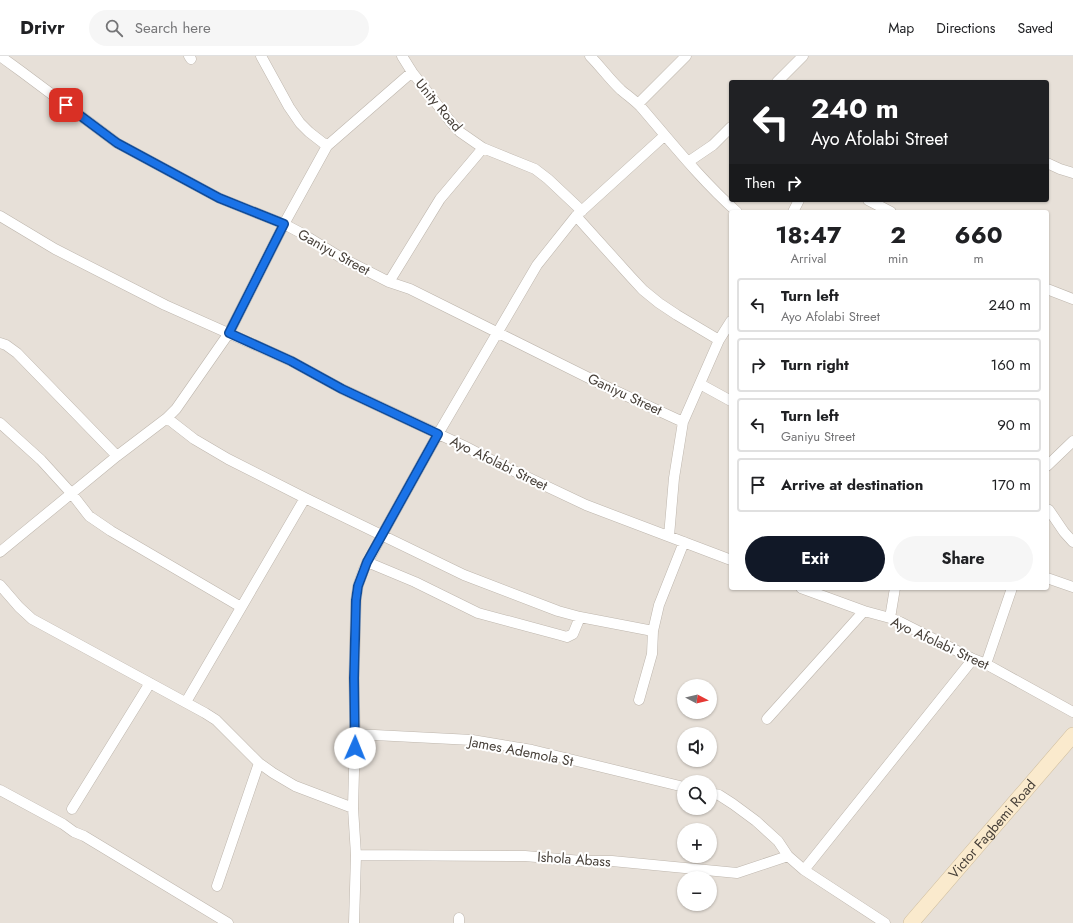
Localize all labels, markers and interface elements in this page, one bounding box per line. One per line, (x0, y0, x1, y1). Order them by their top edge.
search box (89, 10, 369, 46)
text: Drivr (20, 14, 65, 41)
icon: search (103, 17, 125, 39)
text: Search here (135, 17, 211, 39)
text: Map (888, 18, 914, 38)
text: Directions (936, 18, 996, 38)
text: Saved (1018, 18, 1053, 38)
street label: Unity Road (411, 74, 467, 136)
pin (49, 88, 83, 122)
text: 240 m (811, 88, 899, 129)
icon: arrive (55, 94, 77, 116)
icon: left (745, 96, 797, 148)
text: Ayo Afolabi Street (811, 126, 948, 152)
text: Then (745, 172, 775, 194)
icon: right (783, 172, 805, 194)
text: 18:47 (775, 217, 842, 252)
text: 2 (890, 217, 906, 252)
text: 660 (955, 217, 1003, 252)
street label: Ganiyu Street (294, 224, 374, 280)
text: Arrival (791, 249, 826, 268)
text: min (888, 249, 908, 268)
text: m (974, 249, 984, 268)
text: Turn left (781, 285, 839, 307)
icon: left (747, 294, 769, 316)
text: 240 m (989, 294, 1031, 316)
text: Ayo Afolabi Street (781, 307, 880, 326)
icon: right (747, 354, 769, 376)
text: Turn right (781, 354, 849, 376)
text: 160 m (990, 354, 1031, 376)
street label: Ganiyu Street (585, 368, 666, 420)
text: Turn left (781, 405, 839, 427)
icon: left (747, 414, 769, 436)
text: 90 m (997, 414, 1031, 436)
text: Ganiyu Street (781, 427, 855, 446)
street label: Ayo Afolabi Street (447, 431, 552, 496)
icon: arrive (747, 474, 769, 496)
text: Arrive at destination (781, 474, 923, 496)
text: 170 m (991, 474, 1031, 496)
button: Exit (745, 536, 885, 582)
button: Share (893, 536, 1033, 582)
street label: Ayo Afolabi Street (888, 611, 993, 675)
north arrow (677, 679, 717, 719)
map controls (677, 679, 717, 911)
position arrow (334, 727, 376, 769)
button: sound (677, 727, 717, 767)
street label: James Ademola St (465, 731, 576, 771)
button: search (677, 775, 717, 815)
street label: Victor Fagbemi Road (944, 775, 1040, 883)
button: + (677, 823, 717, 863)
street label: Ishola Abass (537, 846, 612, 872)
button: − (677, 871, 717, 911)

